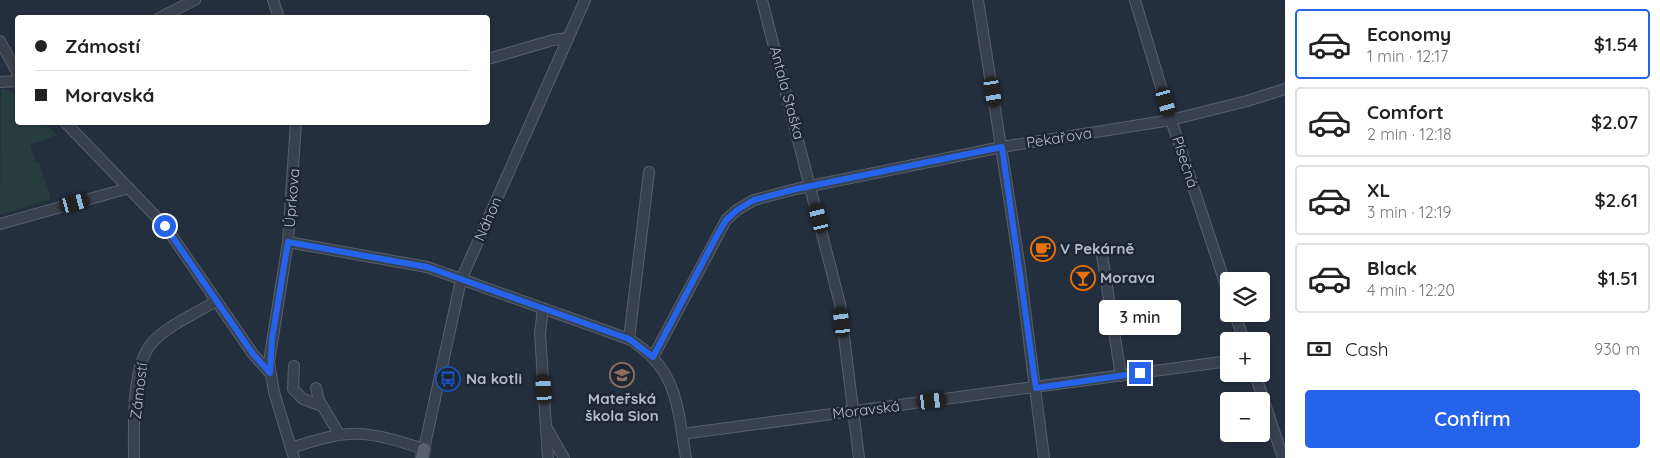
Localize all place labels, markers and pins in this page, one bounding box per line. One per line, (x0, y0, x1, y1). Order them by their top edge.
cafe icon: V Pekárně (1030, 236, 1056, 262)
place label: V Pekárně (1060, 239, 1134, 258)
bar icon: Morava (1070, 265, 1096, 291)
place label: Morava (1100, 268, 1155, 287)
school or university icon: Mateřská škola Sion (609, 362, 635, 388)
bus stop icon: Na kotli (435, 366, 461, 392)
place label: Na kotli (466, 369, 522, 388)
place label: Mateřská škola Sion (585, 389, 659, 425)

